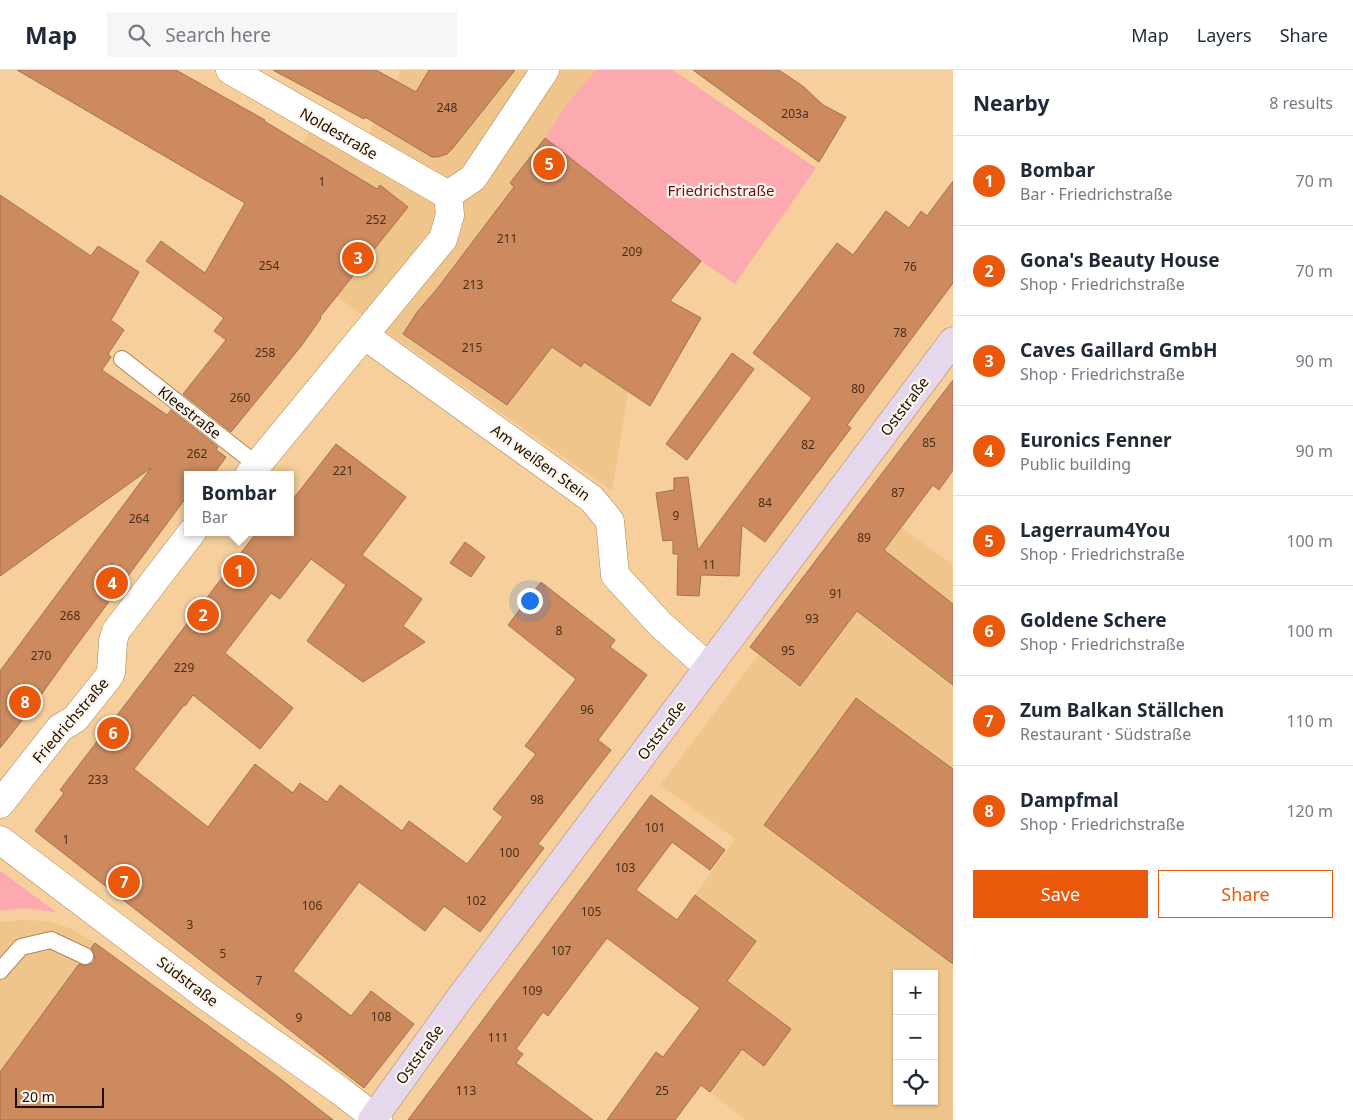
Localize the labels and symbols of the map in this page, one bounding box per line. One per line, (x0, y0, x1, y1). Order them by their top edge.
house number: 248 (437, 99, 457, 116)
street label: Noldestraße (296, 103, 382, 163)
house number: 203a (781, 105, 809, 122)
pin: 5 (533, 145, 565, 183)
house number: 1 (319, 173, 325, 190)
park label: Friedrichstraße (668, 180, 774, 200)
house number: 252 (366, 211, 386, 228)
house number: 211 (497, 230, 517, 247)
pin: 3 (342, 239, 374, 277)
house number: 209 (622, 243, 642, 260)
house number: 254 (259, 257, 279, 274)
house number: 76 (903, 258, 917, 275)
house number: 213 (463, 276, 483, 293)
house number: 78 (893, 324, 907, 341)
house number: 215 (462, 339, 482, 356)
house number: 258 (255, 344, 275, 361)
street label: Oststraße (875, 372, 933, 440)
house number: 80 (851, 380, 865, 397)
street label: Kleestraße (154, 381, 226, 443)
house number: 260 (230, 389, 250, 406)
street label: Am weißen Stein (487, 419, 595, 505)
house number: 85 (922, 434, 936, 451)
house number: 82 (801, 436, 815, 453)
house number: 262 (187, 445, 207, 462)
house number: 221 (333, 462, 353, 479)
house number: 87 (891, 484, 905, 501)
house number: 84 (758, 494, 772, 511)
house number: 9 (673, 507, 680, 524)
house number: 264 (129, 510, 149, 527)
house number: 89 (857, 529, 871, 546)
pin: 1 (223, 552, 255, 590)
house number: 11 (702, 556, 716, 573)
pin: 4 (96, 564, 128, 602)
house number: 91 (829, 585, 843, 602)
your location (517, 588, 543, 614)
pin: 2 (187, 596, 219, 634)
house number: 268 (60, 607, 80, 624)
house number: 93 (805, 610, 819, 627)
house number: 8 (556, 622, 563, 639)
house number: 95 (781, 642, 795, 659)
house number: 270 (31, 647, 51, 664)
house number: 229 (174, 659, 194, 676)
street label: Friedrichstraße (27, 673, 113, 767)
pin: 8 (9, 683, 41, 721)
street label: Oststraße (632, 696, 690, 764)
house number: 96 (580, 701, 594, 718)
pin: 6 (97, 714, 129, 752)
house number: 233 (88, 771, 108, 788)
house number: 98 (530, 791, 544, 808)
house number: 101 (645, 819, 665, 836)
house number: 1 (63, 831, 69, 848)
house number: 100 (499, 844, 519, 861)
house number: 103 (615, 859, 635, 876)
pin: 7 (108, 863, 140, 901)
house number: 102 (466, 892, 486, 909)
house number: 106 (302, 897, 322, 914)
house number: 105 (581, 903, 601, 920)
house number: 3 (187, 916, 194, 933)
house number: 107 (551, 942, 571, 959)
house number: 5 (220, 945, 227, 962)
street label: Südstraße (153, 951, 223, 1011)
house number: 7 (256, 972, 263, 989)
house number: 109 (522, 982, 542, 999)
house number: 108 (371, 1008, 391, 1025)
house number: 9 (296, 1009, 303, 1026)
street label: Oststraße (391, 1020, 447, 1088)
house number: 111 (488, 1029, 508, 1046)
house number: 113 (456, 1082, 476, 1099)
house number: 25 (655, 1082, 669, 1099)
scale bar (15, 1085, 104, 1108)

